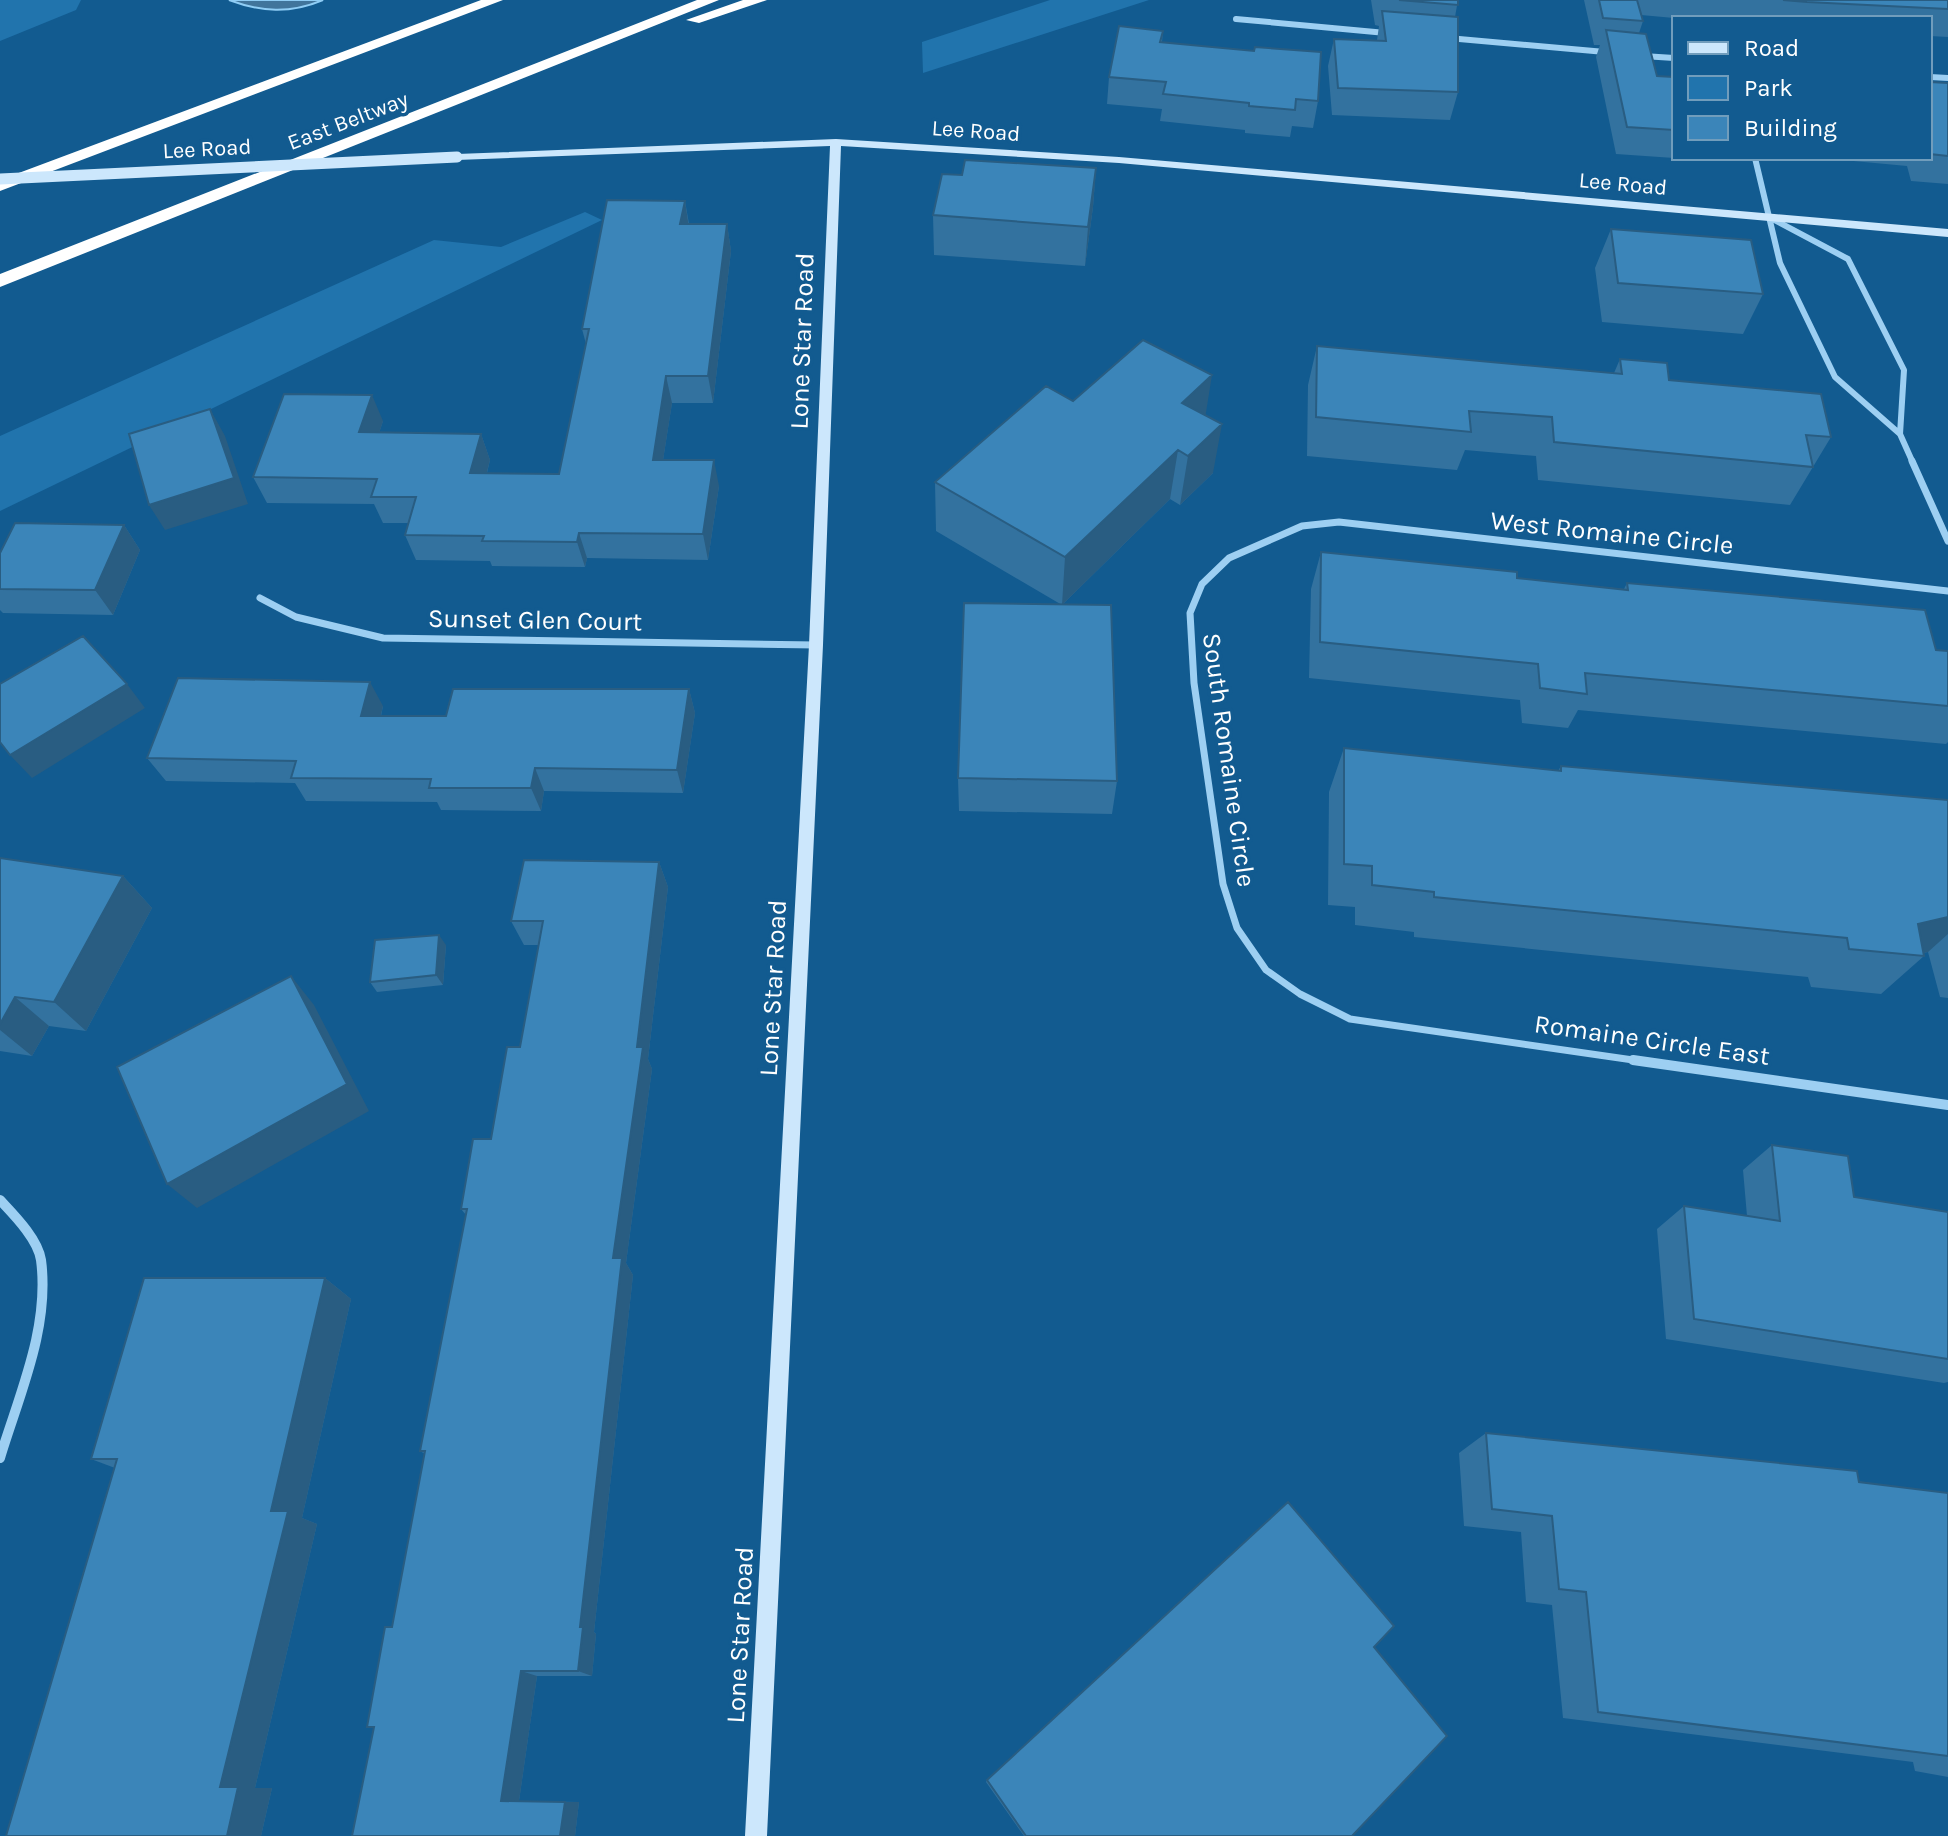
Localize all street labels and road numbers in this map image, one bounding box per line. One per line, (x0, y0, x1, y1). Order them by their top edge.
street label: East Beltway (284, 86, 412, 156)
street label: Lee Road (931, 115, 1021, 147)
street label: Lee Road (162, 134, 252, 164)
street label: Lee Road (1578, 167, 1668, 201)
street label: Lone Star Road (783, 252, 821, 430)
street label: West Romaine Circle (1489, 505, 1735, 561)
street label: Sunset Glen Court (428, 603, 643, 637)
street label: South Romaine Circle (1196, 631, 1262, 889)
street label: Lone Star Road (753, 899, 793, 1077)
street label: Romaine Circle East (1532, 1008, 1772, 1072)
street label: Lone Star Road (720, 1546, 760, 1724)

